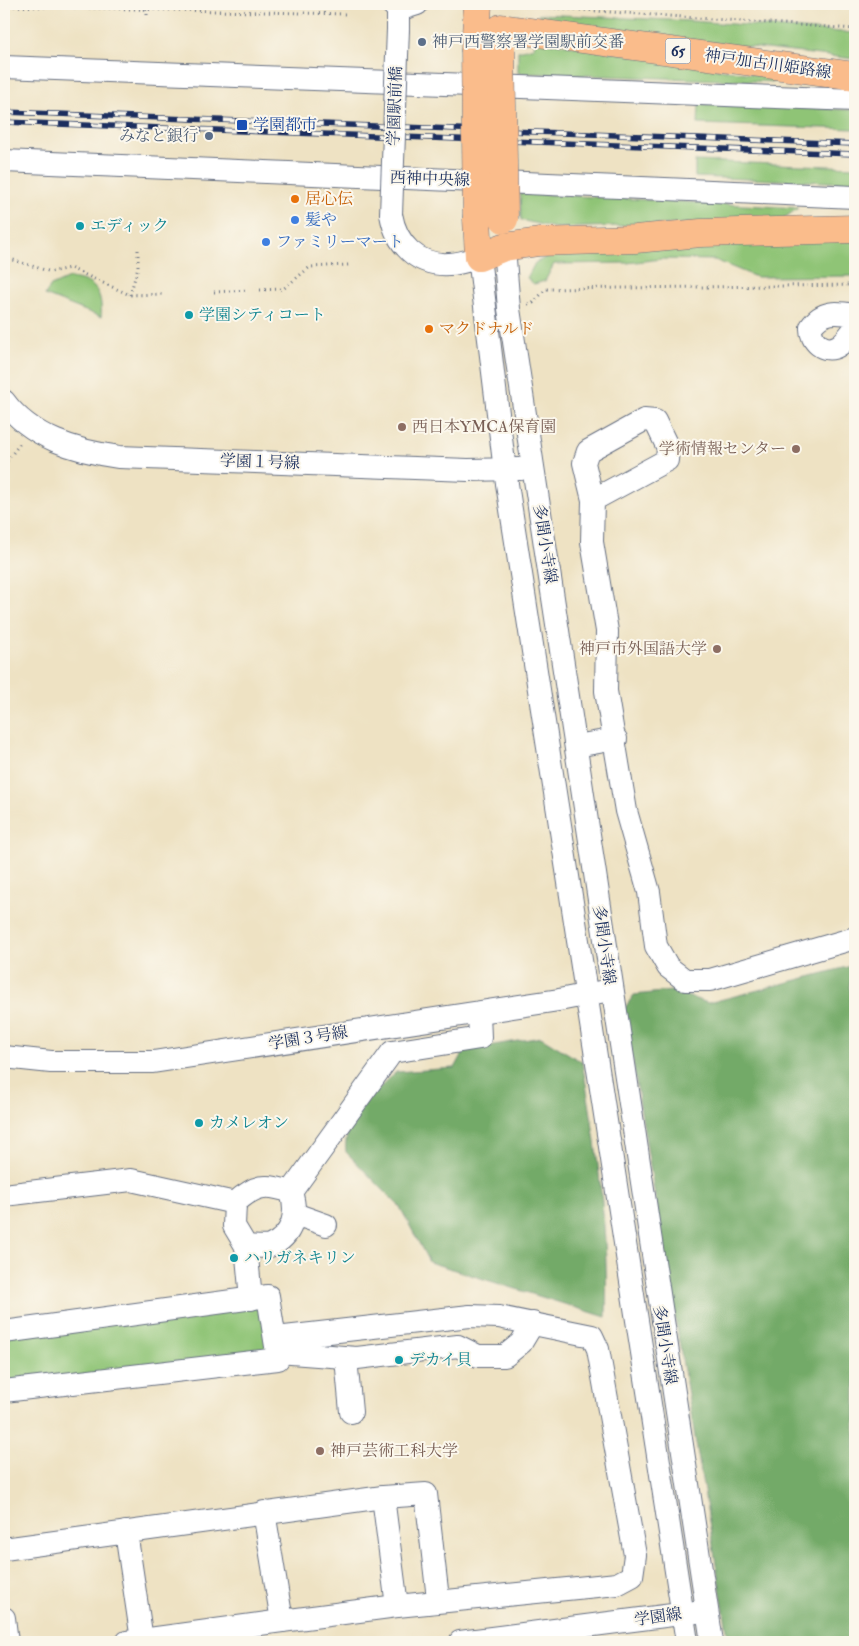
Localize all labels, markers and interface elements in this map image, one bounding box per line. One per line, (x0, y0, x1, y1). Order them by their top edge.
place label: 神戸西警察署学園駅前交番 (432, 32, 624, 52)
marker: 神戸西警察署学園駅前交番 (416, 36, 428, 48)
road number: 65 (666, 38, 690, 64)
street label: 神戸加古川姫路線 (703, 45, 833, 83)
street label: 学園駅前橋 (384, 66, 406, 146)
place label: 学園都市 (253, 115, 317, 135)
marker: 学園都市 (235, 118, 249, 132)
place label: みなと銀行 (119, 126, 199, 146)
marker: みなと銀行 (203, 130, 215, 142)
street label: 西神中央線 (390, 168, 470, 190)
place label: 居心伝 (305, 189, 353, 209)
marker: 居心伝 (289, 193, 301, 205)
place label: 髪や (305, 210, 337, 230)
marker: 髪や (289, 214, 301, 226)
place label: エディック (90, 216, 169, 236)
marker: エディック (74, 220, 86, 232)
place label: ファミリーマート (276, 232, 404, 252)
marker: ファミリーマート (260, 236, 272, 248)
place label: 学園シティコート (199, 305, 326, 325)
marker: 学園シティコート (183, 309, 195, 321)
place label: マクドナルド (439, 319, 534, 339)
marker: マクドナルド (423, 323, 435, 335)
place label: 西日本YMCA保育園 (412, 417, 556, 437)
marker: 西日本YMCA保育園 (396, 421, 408, 433)
place label: 学術情報センター (659, 439, 786, 459)
marker: 学術情報センター (790, 443, 802, 455)
street label: 学園１号線 (220, 451, 300, 473)
street label: 多聞小寺線 (529, 503, 561, 585)
place label: 神戸市外国語大学 (579, 639, 707, 659)
marker: 神戸市外国語大学 (711, 643, 723, 655)
street label: 多聞小寺線 (589, 904, 619, 986)
street label: 学園３号線 (267, 1022, 349, 1054)
place label: カメレオン (209, 1113, 289, 1133)
marker: カメレオン (193, 1117, 205, 1129)
place label: ハリガネキリン (244, 1248, 356, 1268)
marker: ハリガネキリン (228, 1252, 240, 1264)
street label: 多聞小寺線 (649, 1304, 681, 1386)
place label: デカイ貝 (409, 1350, 472, 1370)
marker: デカイ貝 (393, 1354, 405, 1366)
place label: 神戸芸術工科大学 (330, 1441, 458, 1461)
marker: 神戸芸術工科大学 (314, 1445, 326, 1457)
street label: 学園線 (633, 1604, 683, 1630)

